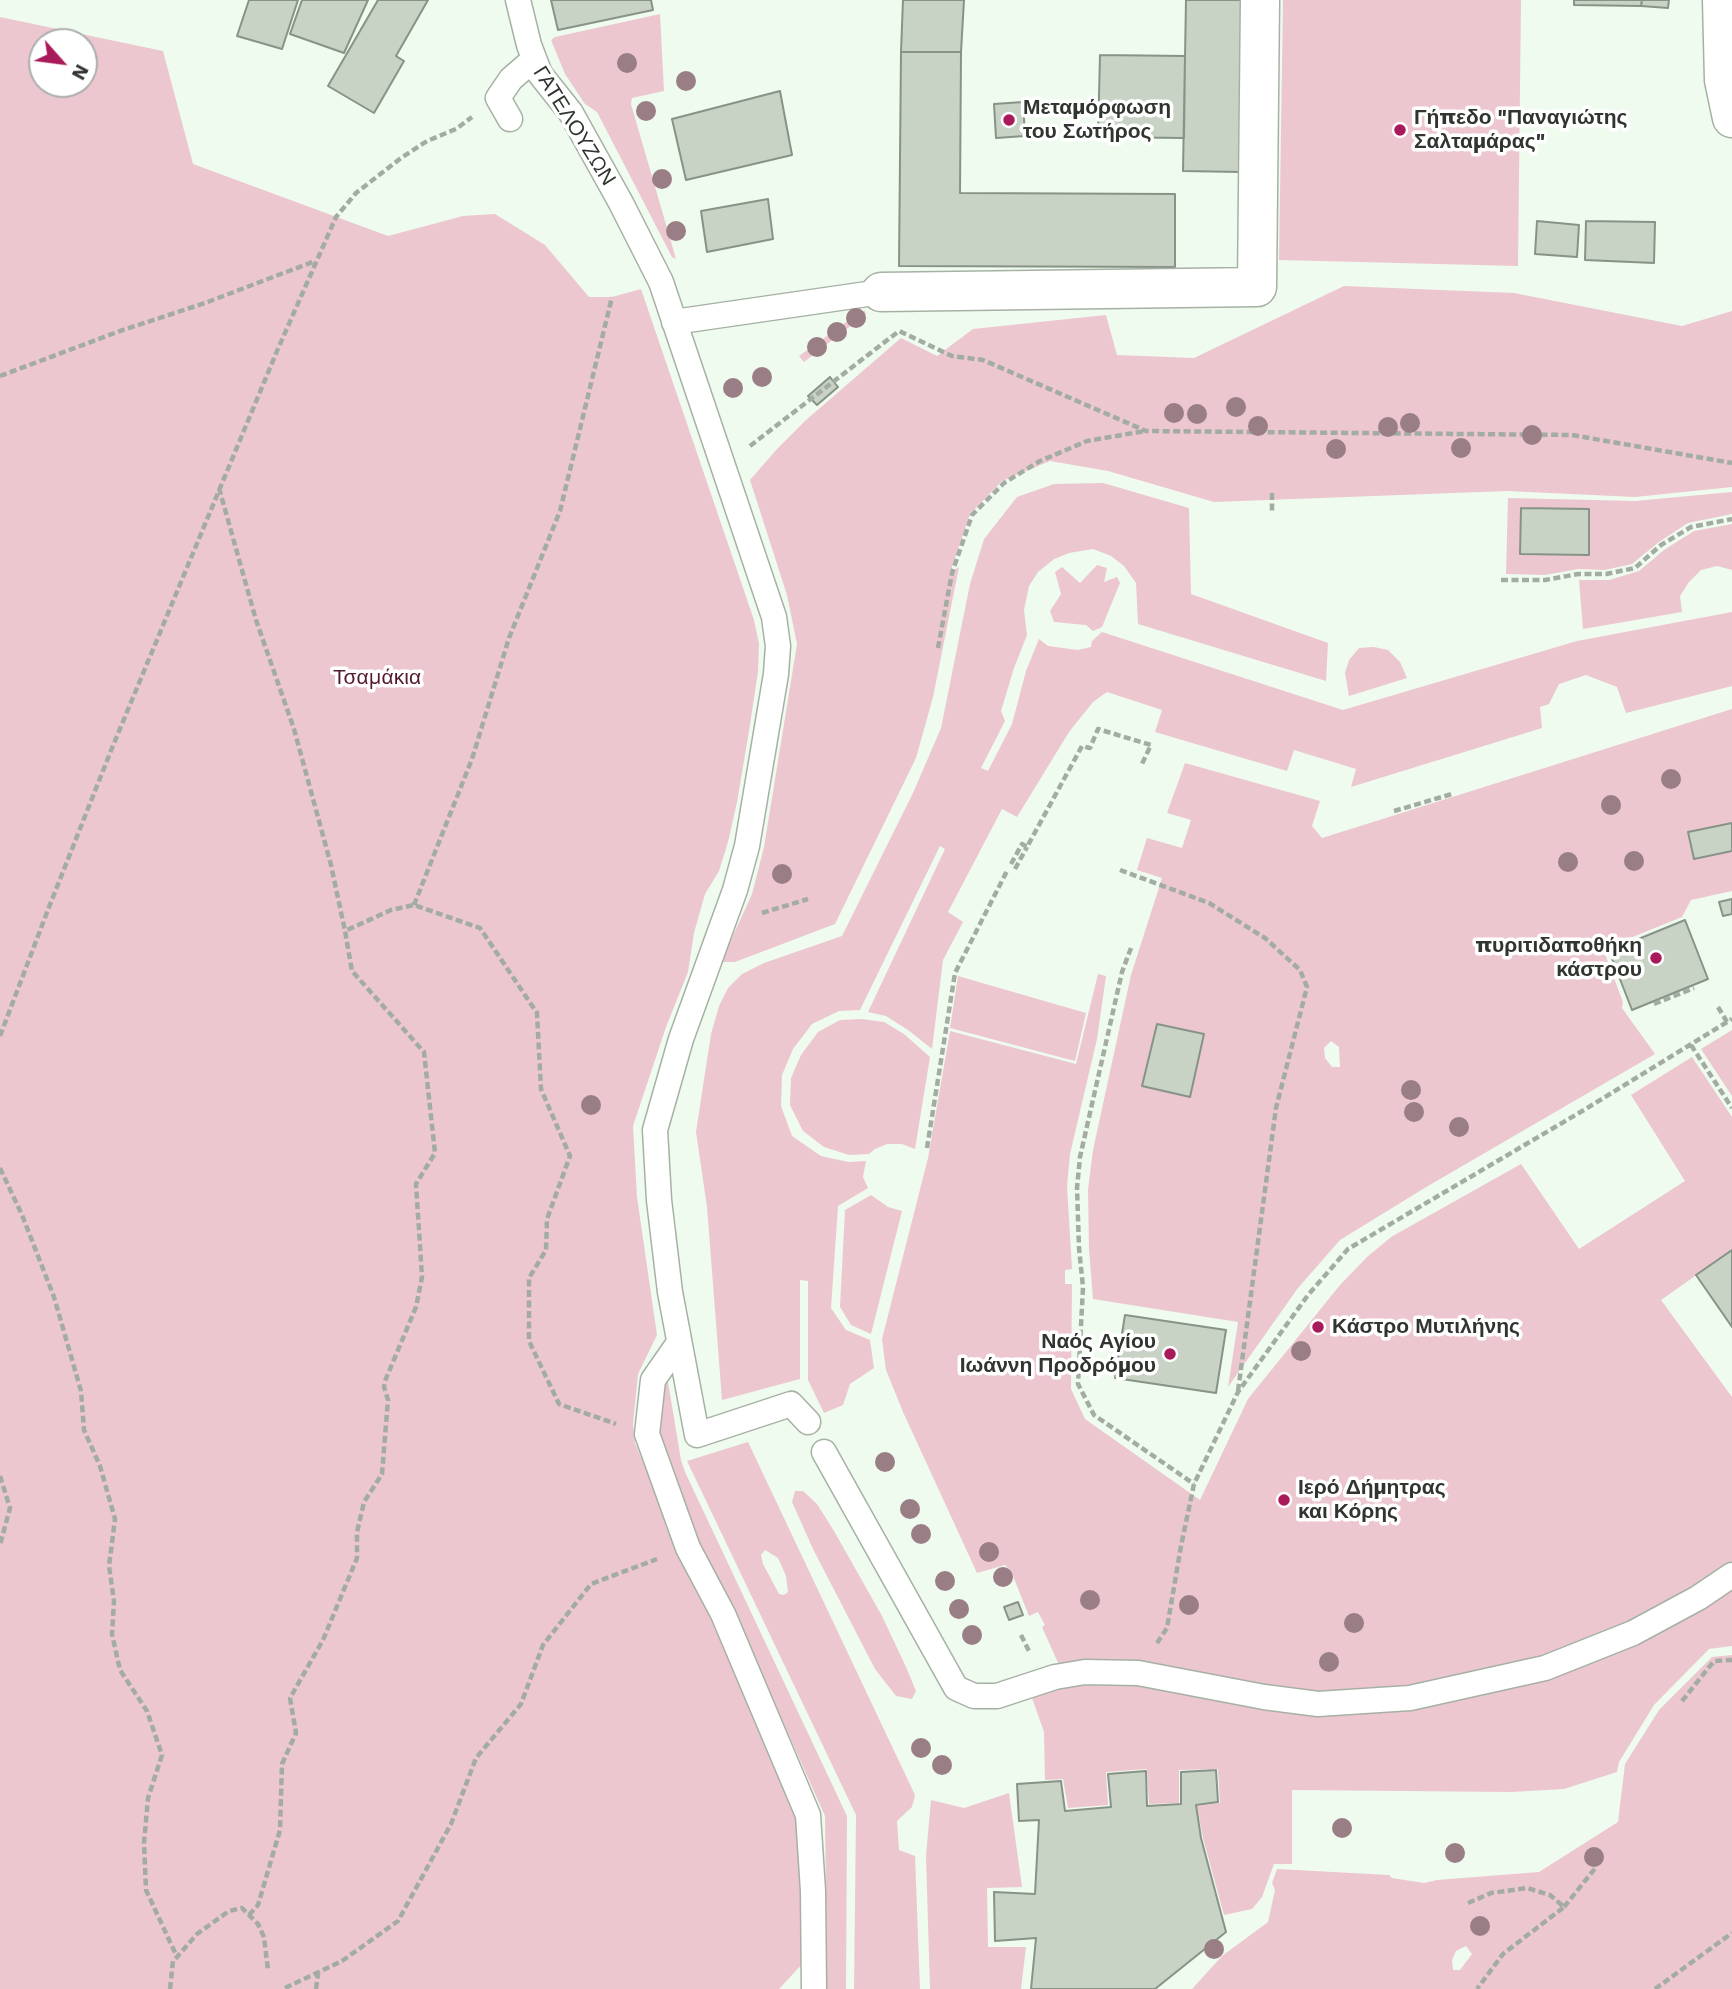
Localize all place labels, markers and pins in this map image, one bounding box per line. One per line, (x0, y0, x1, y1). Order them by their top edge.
place label: Μεταμόρφωση του Σωτήρος (1023, 95, 1171, 145)
place label: Γήπεδο "Παναγιώτης Σαλταμάρας" (1414, 105, 1627, 155)
marker: Μεταμόρφωση του Σωτήρος (1001, 112, 1017, 128)
marker: Γήπεδο "Παναγιώτης Σαλταμάρας" (1392, 122, 1408, 138)
place label: πυριτιδαποθήκη κάστρου (1475, 933, 1642, 983)
marker: πυριτιδαποθήκη κάστρου (1648, 950, 1664, 966)
place label: Κάστρο Μυτιλήνης (1332, 1314, 1520, 1340)
marker: Κάστρο Μυτιλήνης (1310, 1319, 1326, 1335)
place label: Ναός Αγίου Ιωάννη Προδρόμου (960, 1329, 1156, 1379)
marker: Ναός Αγίου Ιωάννη Προδρόμου (1162, 1346, 1178, 1362)
place label: Ιερό Δήμητρας και Κόρης (1298, 1475, 1446, 1525)
marker: Ιερό Δήμητρας και Κόρης (1276, 1492, 1292, 1508)

